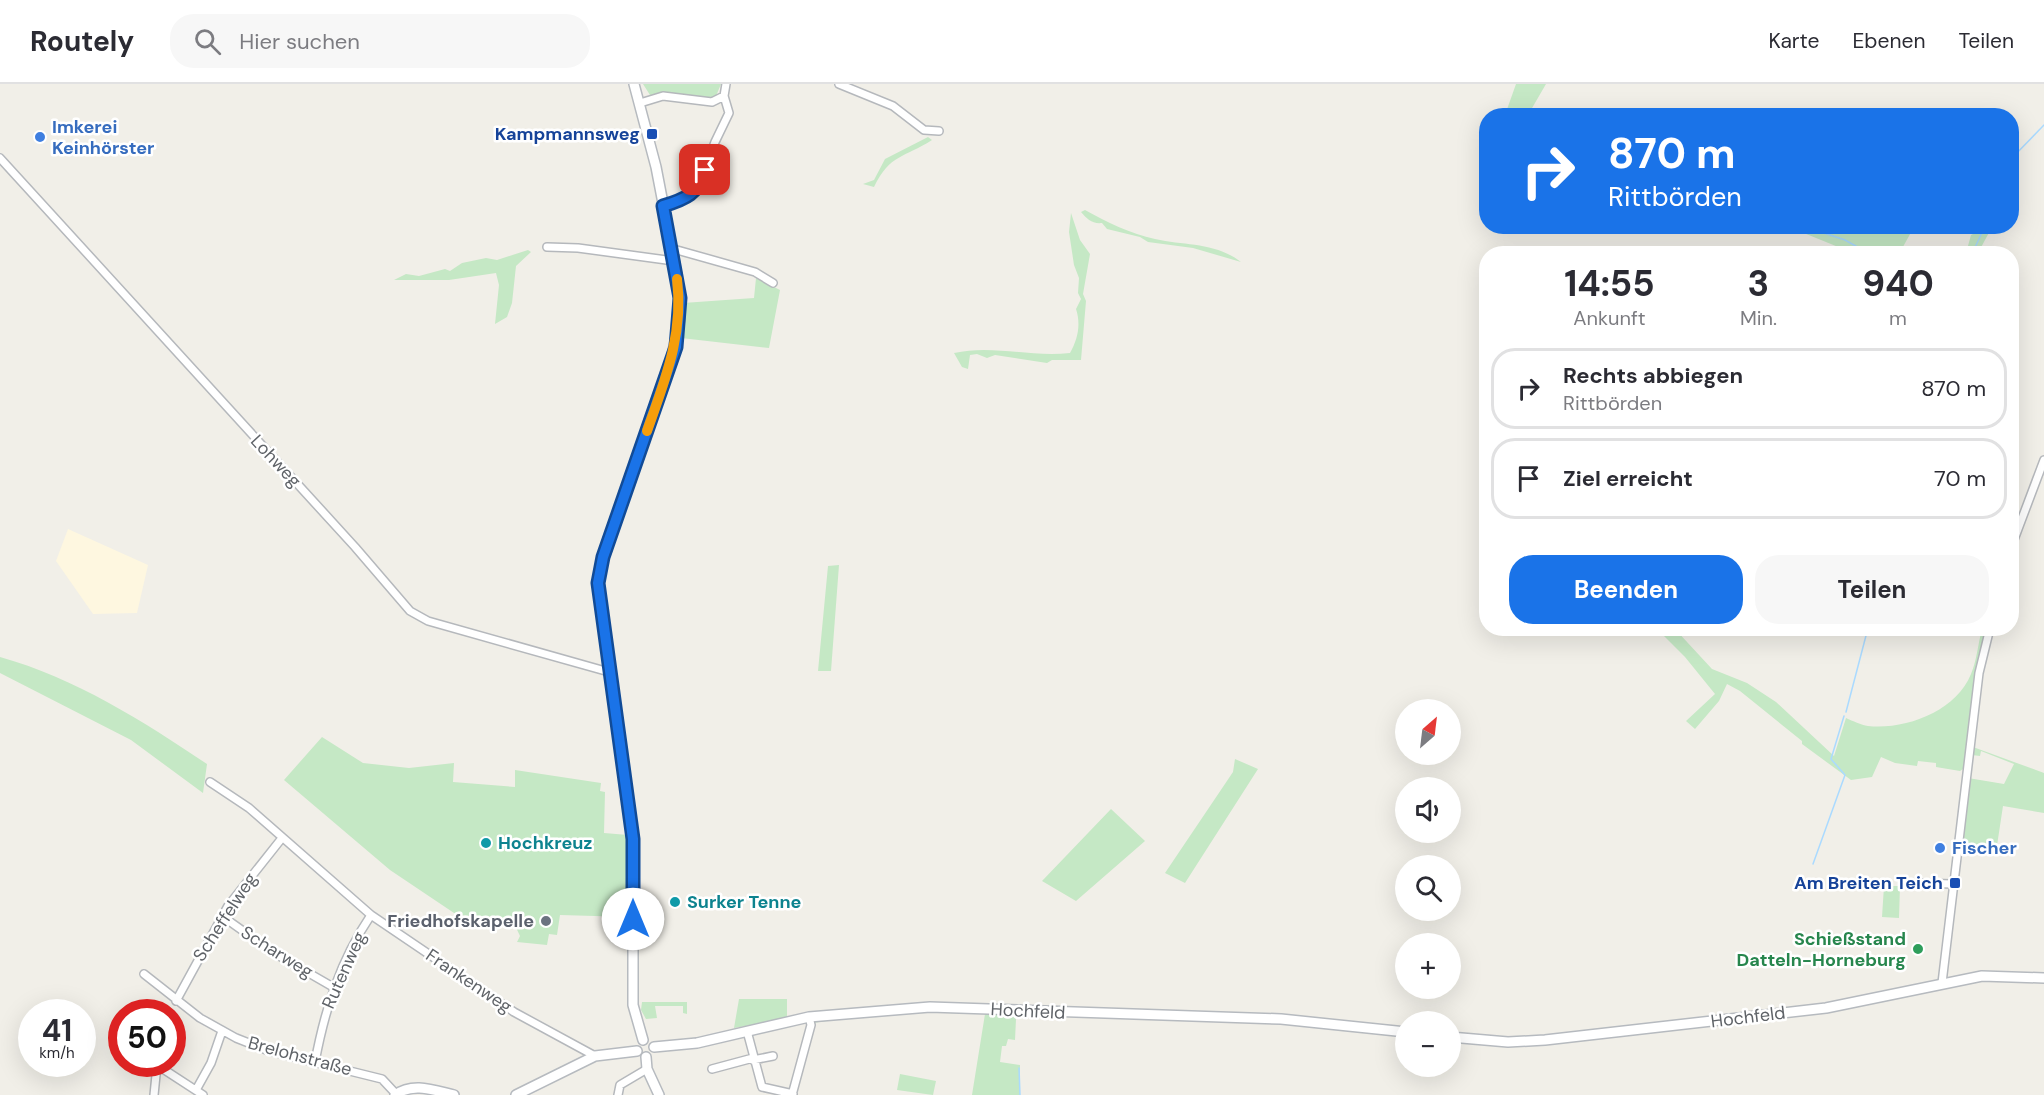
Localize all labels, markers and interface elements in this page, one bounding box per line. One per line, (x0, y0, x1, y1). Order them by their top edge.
search box (170, 14, 590, 68)
text: Routely (30, 23, 134, 60)
icon: search (191, 25, 224, 58)
text: Hier suchen (239, 27, 360, 56)
text: Karte (1769, 27, 1819, 55)
text: Ebenen (1852, 27, 1925, 55)
text: Teilen (1958, 27, 2014, 55)
place label: Imkerei Keinhörster (52, 115, 154, 160)
place label: Kampmannsweg (495, 122, 640, 146)
text: 870 m (1608, 126, 1735, 181)
marker: Kampmannsweg (645, 127, 659, 141)
marker: Imkerei Keinhörster (33, 130, 47, 144)
icon: right (1509, 132, 1587, 210)
pin (679, 144, 730, 195)
icon: arrive (688, 153, 721, 186)
text: Rittbörden (1608, 179, 1742, 214)
text: 14:55 (1564, 260, 1655, 307)
text: 3 (1748, 260, 1769, 307)
text: 940 (1862, 260, 1934, 307)
text: Ankunft (1573, 305, 1646, 331)
text: Min. (1740, 305, 1777, 331)
text: m (1889, 305, 1907, 331)
text: Rechts abbiegen (1563, 361, 1743, 390)
icon: right (1512, 372, 1545, 405)
text: 870 m (1921, 374, 1986, 403)
text: Rittbörden (1563, 390, 1662, 416)
street label: Lohweg (245, 430, 307, 492)
icon: arrive (1512, 462, 1545, 495)
text: Ziel erreicht (1563, 464, 1693, 493)
text: 70 m (1934, 464, 1986, 493)
button: Beenden (1509, 555, 1743, 624)
button: Teilen (1755, 555, 1989, 624)
north arrow (1395, 699, 1461, 765)
map controls (1395, 699, 1461, 1077)
button: sound (1395, 777, 1461, 843)
place label: Hochkreuz (498, 831, 592, 855)
marker: Hochkreuz (479, 836, 493, 850)
place label: Fischer (1952, 836, 2017, 860)
marker: Fischer (1933, 841, 1947, 855)
button: search (1395, 855, 1461, 921)
street label: Scheffelweg (187, 868, 263, 966)
place label: Am Breiten Teich (1794, 871, 1943, 895)
marker: Am Breiten Teich (1948, 876, 1962, 890)
position arrow (601, 887, 665, 951)
place label: Surker Tenne (687, 890, 802, 914)
marker: Surker Tenne (668, 895, 682, 909)
place label: Friedhofskapelle (387, 909, 534, 933)
marker: Friedhofskapelle (539, 914, 553, 928)
street label: Scharweg (236, 920, 318, 984)
place label: Schießstand Datteln-Horneburg (1736, 927, 1906, 972)
street label: Rutenweg (316, 928, 372, 1012)
button: + (1395, 933, 1461, 999)
marker: Schießstand Datteln-Horneburg (1911, 942, 1925, 956)
street label: Frankenweg (421, 943, 517, 1019)
street label: Hochfeld (990, 997, 1066, 1025)
speed limit sign: 50 (108, 999, 186, 1077)
street label: Hochfeld (1709, 1001, 1787, 1033)
text: 41 (42, 1011, 72, 1050)
button: − (1395, 1011, 1461, 1077)
street label: Brelohstraße (245, 1031, 355, 1081)
text: km/h (39, 1043, 75, 1063)

